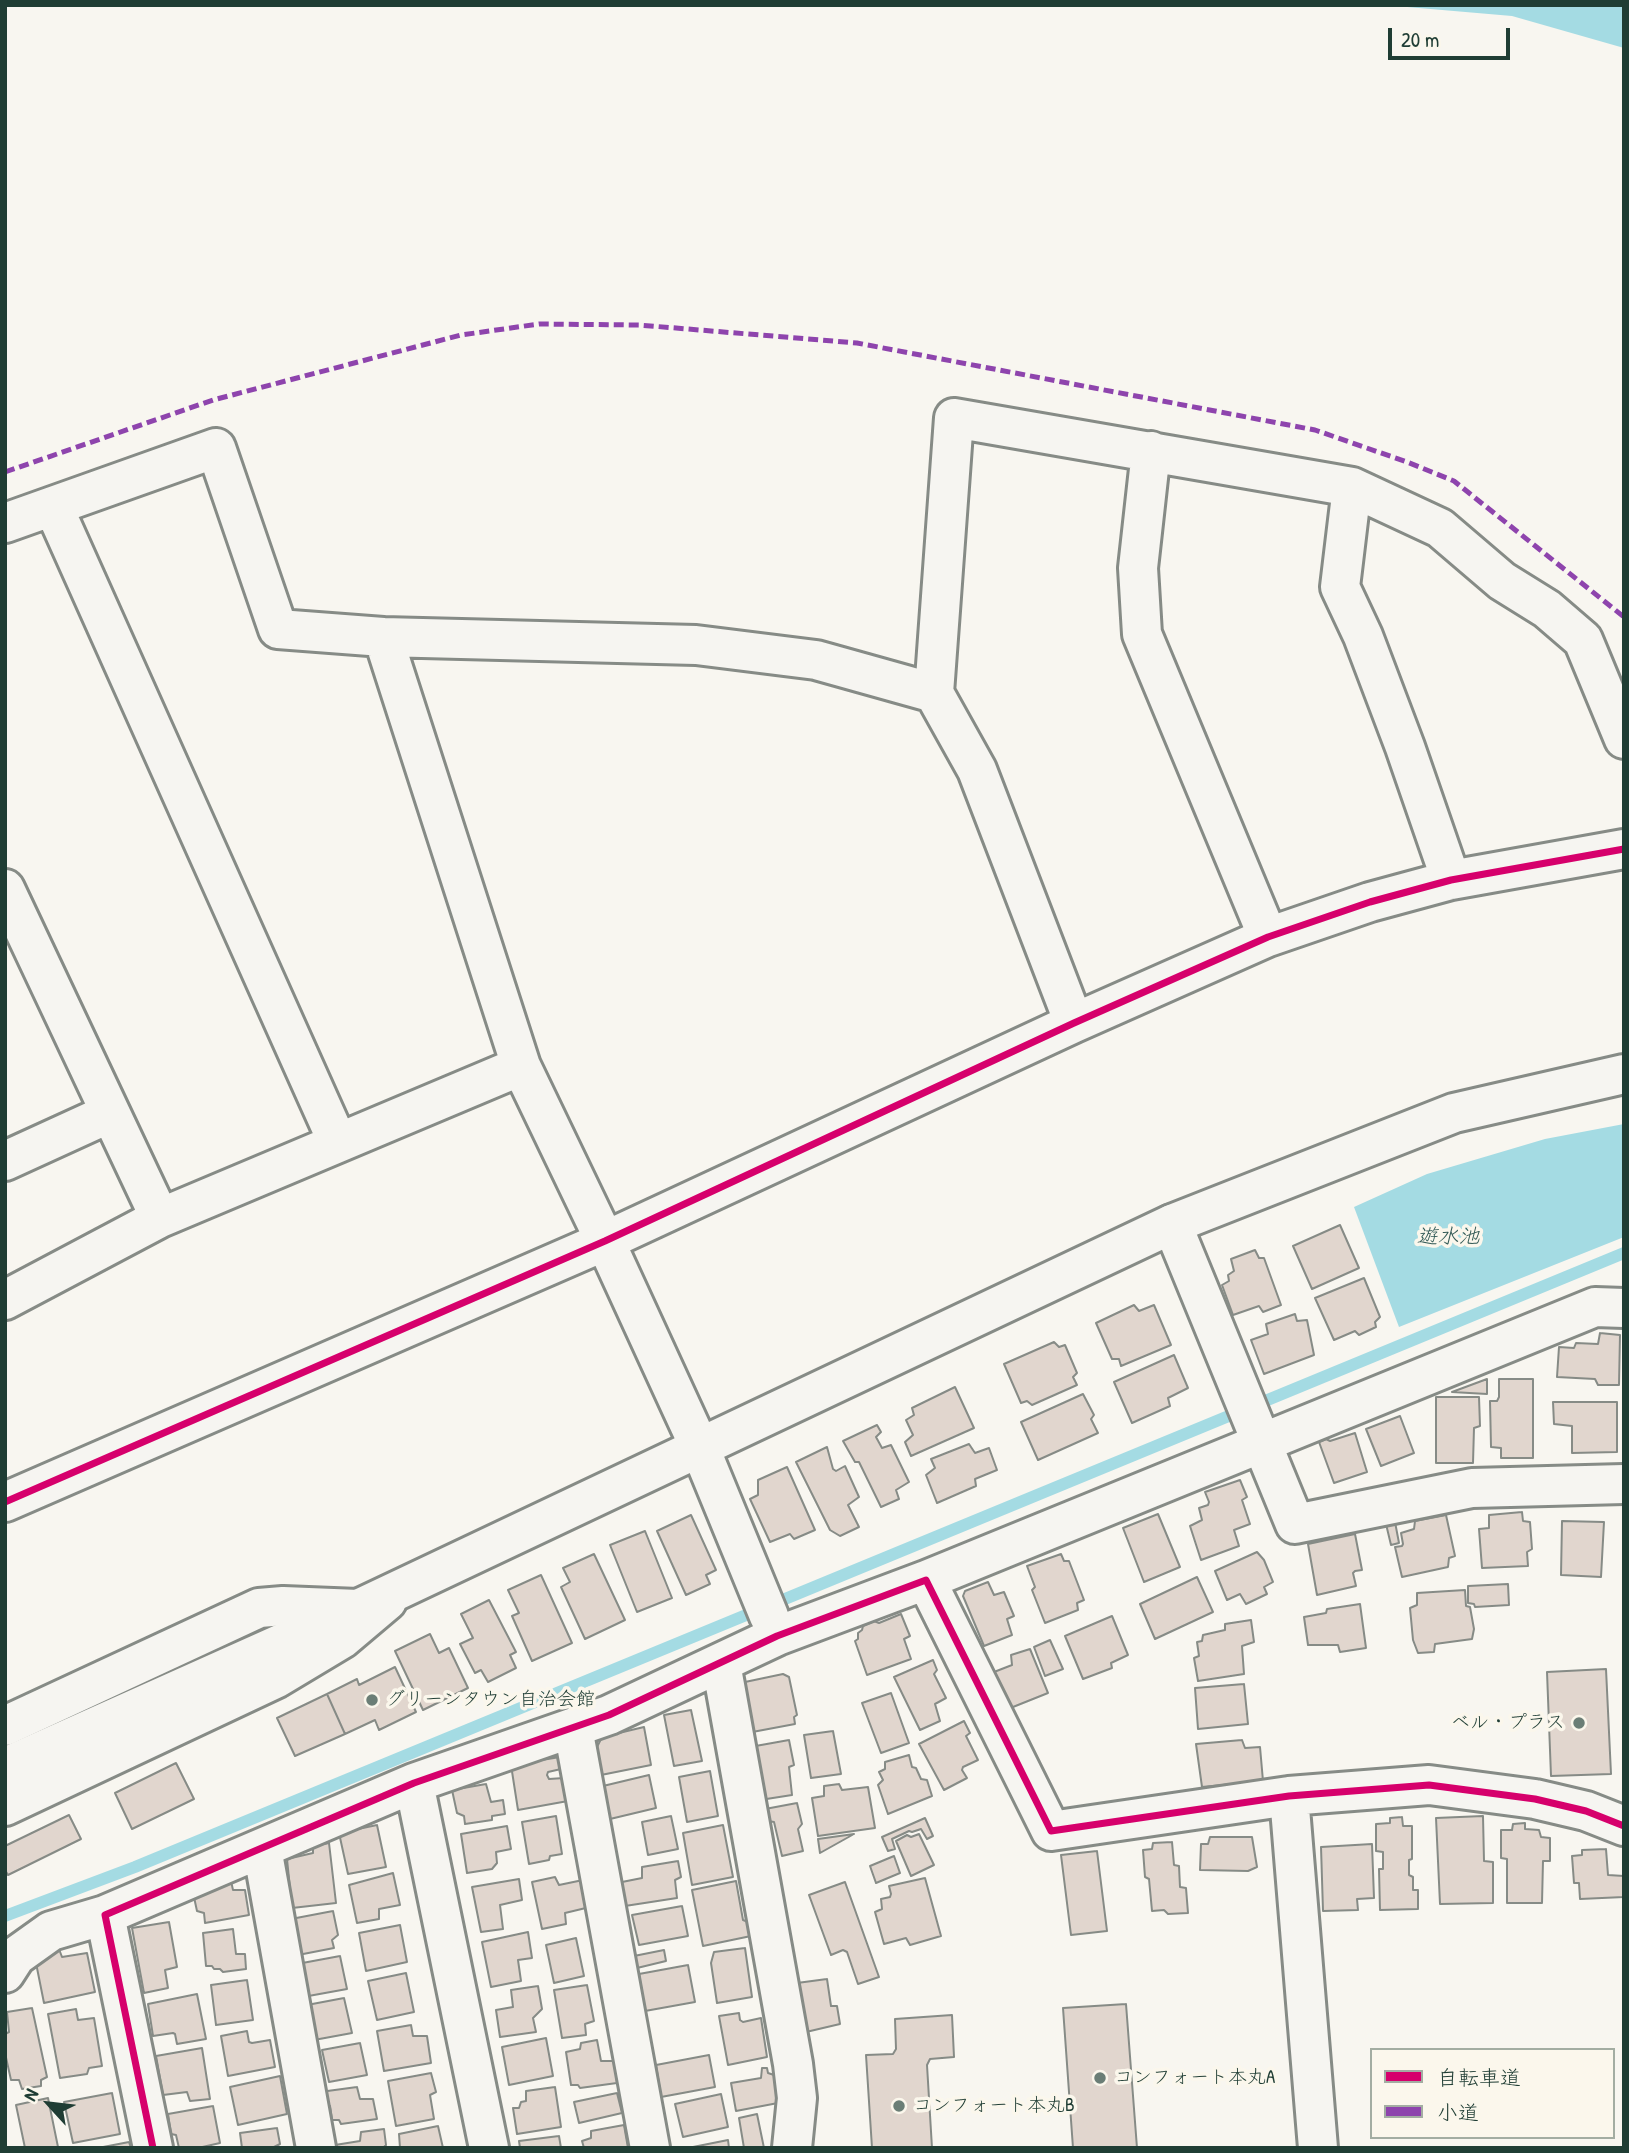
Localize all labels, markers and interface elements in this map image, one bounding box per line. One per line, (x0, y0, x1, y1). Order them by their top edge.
scale bar (1391, 14, 1514, 58)
text: 20 m (1401, 25, 1439, 54)
water label: 遊水池 (1417, 1224, 1479, 1250)
place label: グリーンタウン自治会館 (386, 1689, 595, 1711)
marker: グリーンタウン自治会館 (364, 1692, 380, 1708)
place label: ベル・プラス (1451, 1712, 1565, 1734)
marker: ベル・プラス (1571, 1715, 1587, 1731)
legend (1370, 2048, 1615, 2139)
text: 自転車道 (1437, 2063, 1521, 2092)
place label: コンフォート本丸A (1114, 2067, 1275, 2089)
north arrow (14, 2069, 84, 2139)
marker: コンフォート本丸A (1092, 2070, 1108, 2086)
text: N (16, 2084, 44, 2105)
place label: コンフォート本丸B (913, 2095, 1075, 2117)
marker: コンフォート本丸B (891, 2098, 907, 2114)
text: 小道 (1437, 2098, 1479, 2127)

